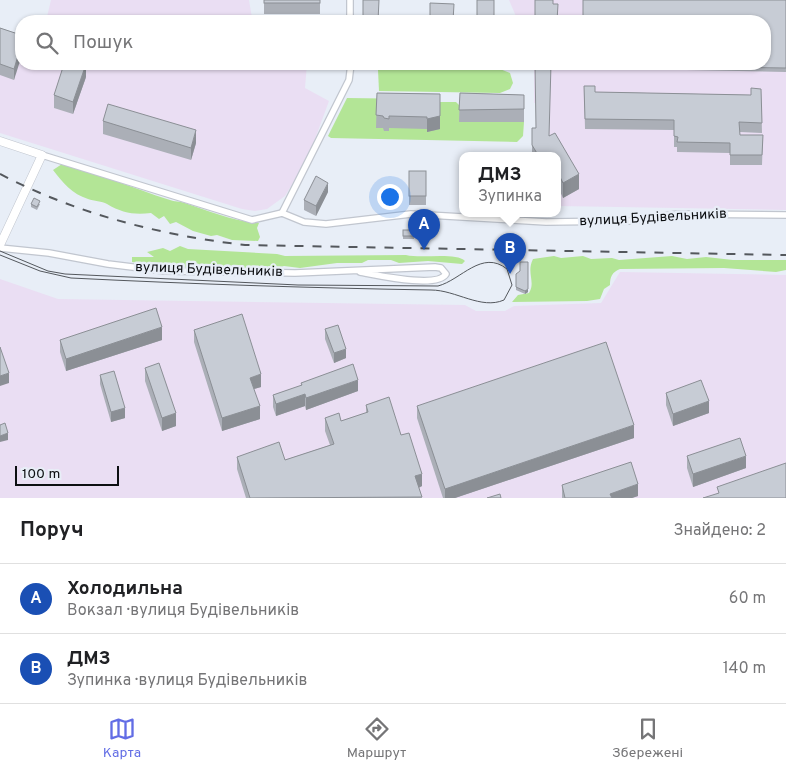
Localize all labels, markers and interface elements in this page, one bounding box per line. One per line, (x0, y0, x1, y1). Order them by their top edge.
search box (15, 15, 771, 70)
icon: search (33, 29, 61, 57)
text: Пошук (73, 31, 133, 55)
popup (459, 152, 561, 217)
text: ДМЗ (478, 163, 521, 187)
your location (377, 184, 403, 210)
text: Зупинка (478, 187, 542, 207)
street label: вулиця Будівельників (579, 206, 727, 230)
pin: A (408, 209, 440, 250)
pin: B (494, 233, 526, 274)
street label: вулиця Будівельників (135, 259, 283, 281)
scale bar (15, 463, 119, 486)
text: 100 m (22, 466, 60, 483)
text: Поруч (20, 517, 84, 544)
text: Знайдено: 2 (673, 521, 766, 541)
text: Холодильна (67, 577, 183, 601)
text: A (30, 589, 42, 609)
text: 60 m (729, 589, 766, 609)
text: Вокзал · вулиця Будівельників (67, 601, 299, 621)
text: ДМЗ (67, 647, 110, 671)
text: B (30, 659, 42, 679)
text: 140 m (723, 659, 766, 679)
text: Зупинка · вулиця Будівельників (67, 671, 307, 691)
tab: Карта (103, 715, 141, 762)
tab: Маршрут (347, 715, 406, 762)
tab: Збережені (612, 715, 683, 762)

